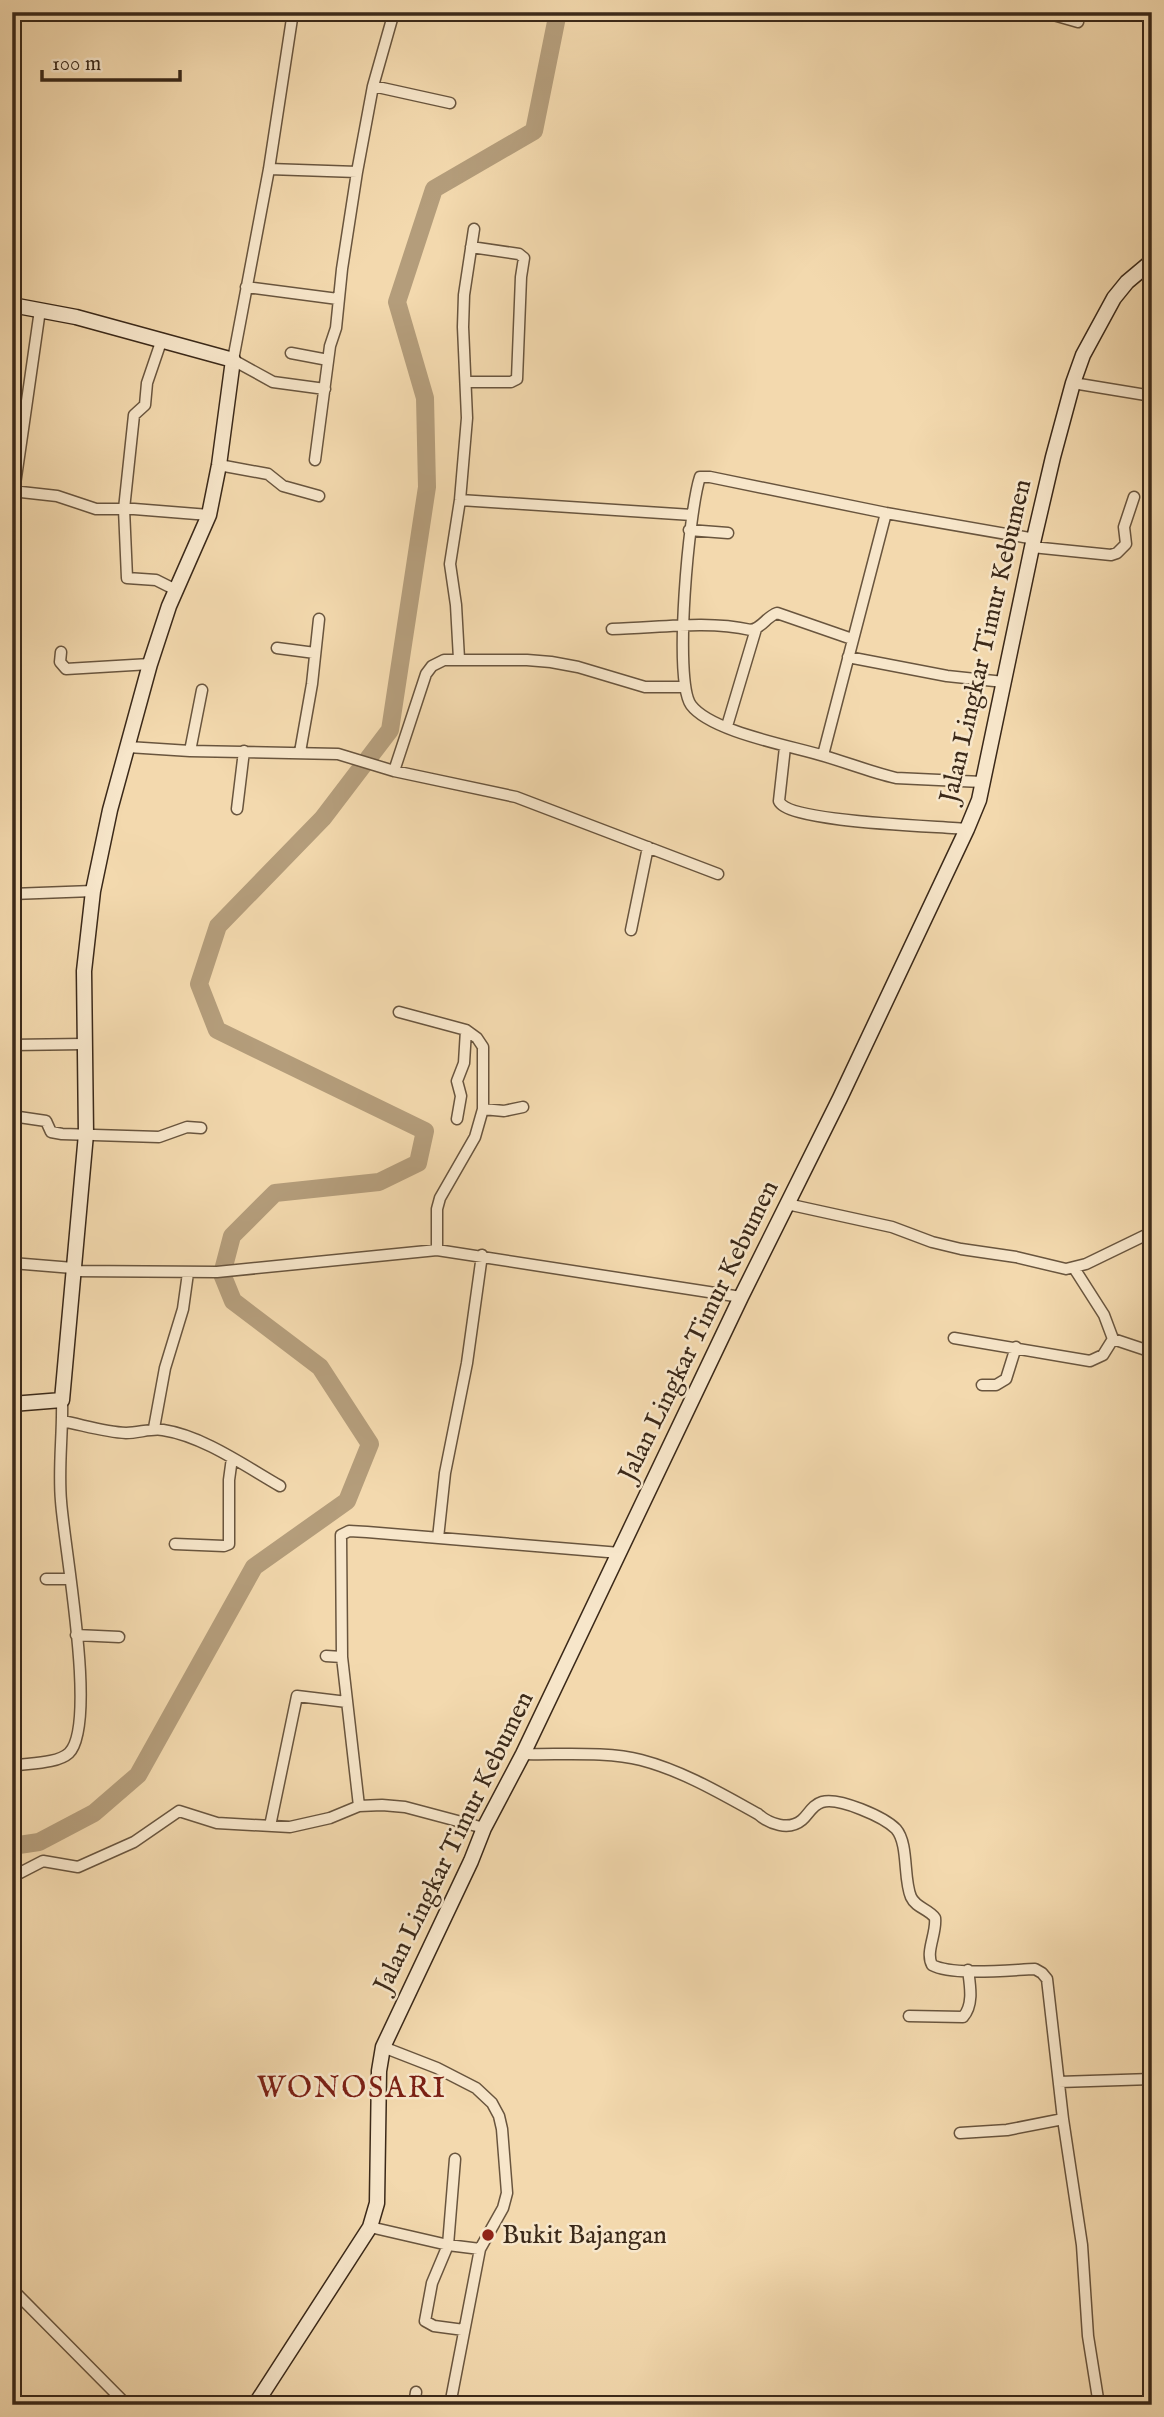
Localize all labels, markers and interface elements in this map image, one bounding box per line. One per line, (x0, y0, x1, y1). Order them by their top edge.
scale bar (42, 38, 180, 82)
text: 100 m (52, 51, 101, 78)
street label: Jalan Lingkar Timur Kebumen (932, 476, 1039, 809)
street label: Jalan Lingkar Timur Kebumen (610, 1175, 786, 1490)
street label: Jalan Lingkar Timur Kebumen (365, 1686, 541, 2001)
district label: WONOSARI (257, 2070, 447, 2108)
place label: Bukit Bajangan (502, 2219, 667, 2252)
marker: Bukit Bajangan (480, 2227, 496, 2243)

